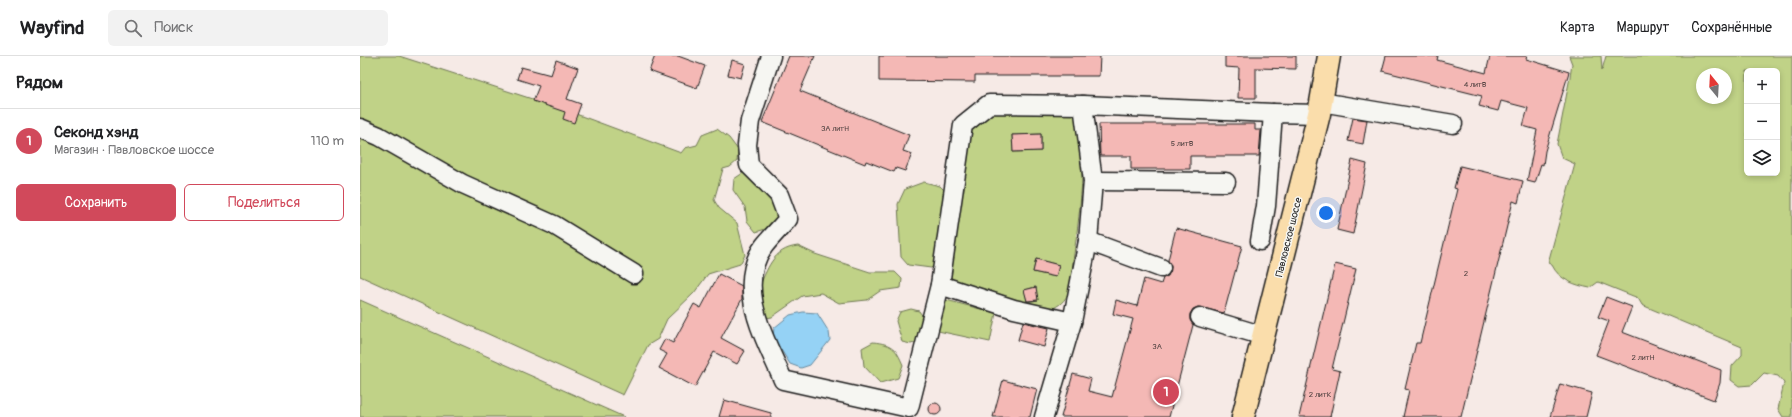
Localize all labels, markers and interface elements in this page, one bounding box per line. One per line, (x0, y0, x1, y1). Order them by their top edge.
search box (108, 10, 388, 46)
text: Wayfind (20, 16, 84, 40)
icon: search (122, 17, 144, 39)
text: Поиск (154, 18, 193, 37)
text: Карта (1560, 19, 1595, 36)
text: Маршрут (1617, 19, 1669, 36)
text: Сохранённые (1691, 19, 1772, 36)
north arrow (1696, 68, 1732, 104)
map controls (1744, 68, 1780, 176)
button: + (1744, 68, 1780, 104)
text: Рядом (16, 72, 63, 93)
house number: 4 литВ (1464, 80, 1487, 89)
button: − (1744, 104, 1780, 140)
text: Секонд хэнд (54, 123, 138, 142)
house number: 3А литН (821, 124, 849, 133)
text: 1 (26, 133, 32, 149)
text: 110 m (311, 133, 344, 149)
house number: 5 литВ (1171, 139, 1194, 148)
button: layers (1744, 140, 1780, 176)
text: Магазин · Павловское шоссе (54, 142, 214, 158)
button: Сохранить (16, 184, 176, 221)
button: Поделиться (184, 184, 344, 221)
street label: Павловское шоссе (1273, 196, 1305, 278)
your location (1316, 203, 1336, 223)
house number: 2 (1464, 269, 1469, 278)
house number: 3А (1152, 342, 1162, 351)
house number: 2 литН (1631, 353, 1655, 362)
pin: 1 (1153, 377, 1179, 407)
house number: 2 литК (1309, 390, 1332, 399)

